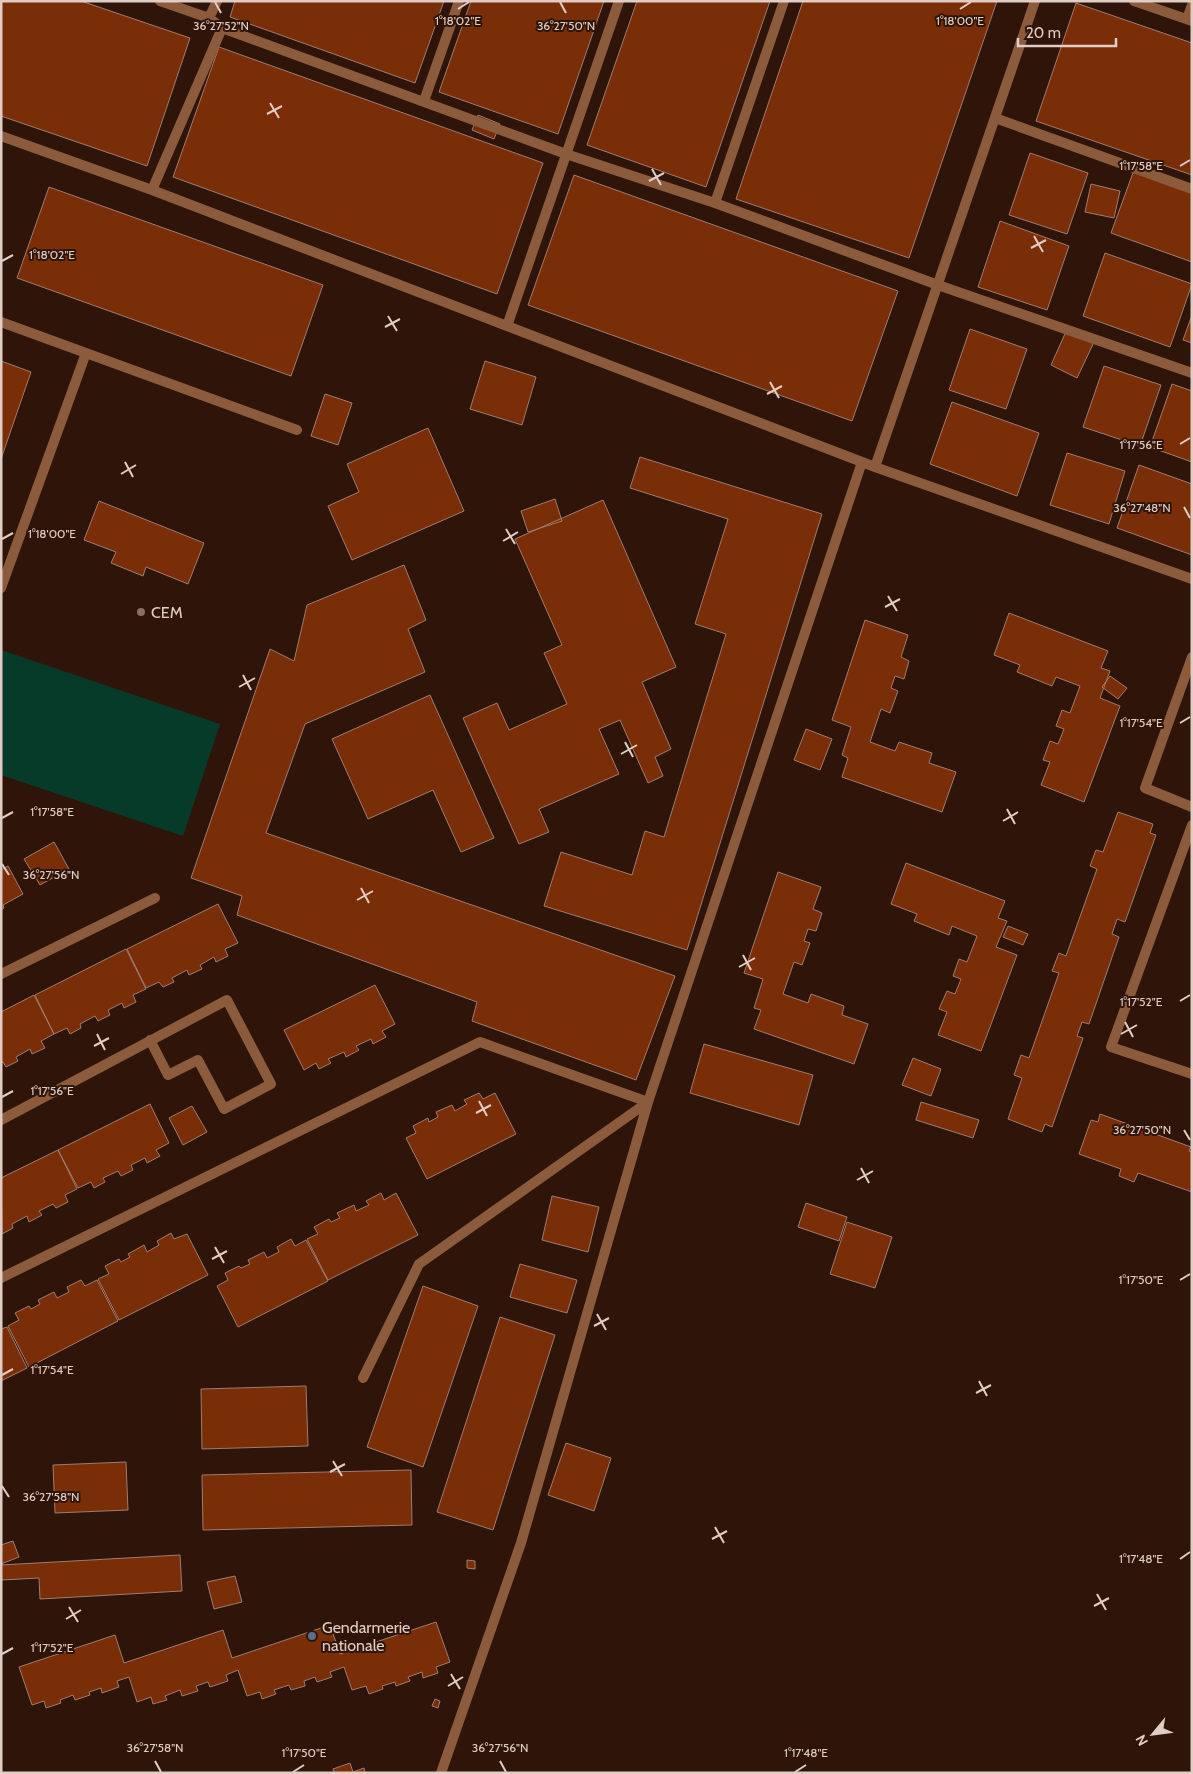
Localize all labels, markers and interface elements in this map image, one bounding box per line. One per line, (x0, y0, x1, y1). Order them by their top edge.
text: 1°18'02"E (435, 13, 481, 28)
text: 1°18'00"E (936, 13, 984, 28)
scale bar (1018, 15, 1116, 47)
text: 36°27'52"N (193, 18, 249, 33)
text: 36°27'50"N (537, 18, 595, 33)
text: 20 m (1026, 24, 1061, 42)
text: 1°17'58"E (1119, 158, 1163, 173)
text: 1°18'02"E (29, 247, 75, 262)
text: 1°17'56"E (1119, 437, 1163, 452)
text: 36°27'48"N (1113, 500, 1171, 515)
text: 1°18'00"E (28, 526, 76, 541)
place label: CEM (151, 603, 183, 622)
marker: CEM (135, 606, 147, 618)
text: 1°17'54"E (1119, 715, 1163, 730)
text: 1°17'58"E (30, 804, 74, 819)
text: 36°27'56"N (23, 867, 79, 882)
text: 1°17'52"E (1120, 994, 1163, 1009)
text: 1°17'56"E (30, 1083, 74, 1098)
text: 36°27'50"N (1113, 1122, 1171, 1137)
text: 1°17'50"E (1119, 1272, 1164, 1287)
text: 1°17'54"E (30, 1362, 74, 1377)
text: 36°27'58"N (22, 1489, 80, 1504)
text: 1°17'48"E (1119, 1551, 1163, 1566)
place label: Gendarmerie nationale (322, 1618, 410, 1655)
marker: Gendarmerie nationale (306, 1630, 318, 1642)
text: 1°17'52"E (31, 1640, 74, 1655)
north arrow (1128, 1709, 1178, 1759)
text: N (1131, 1732, 1152, 1749)
text: 36°27'58"N (126, 1740, 184, 1755)
text: 36°27'56"N (472, 1740, 528, 1755)
text: 1°17'50"E (282, 1745, 327, 1760)
text: 1°17'48"E (784, 1745, 828, 1760)

